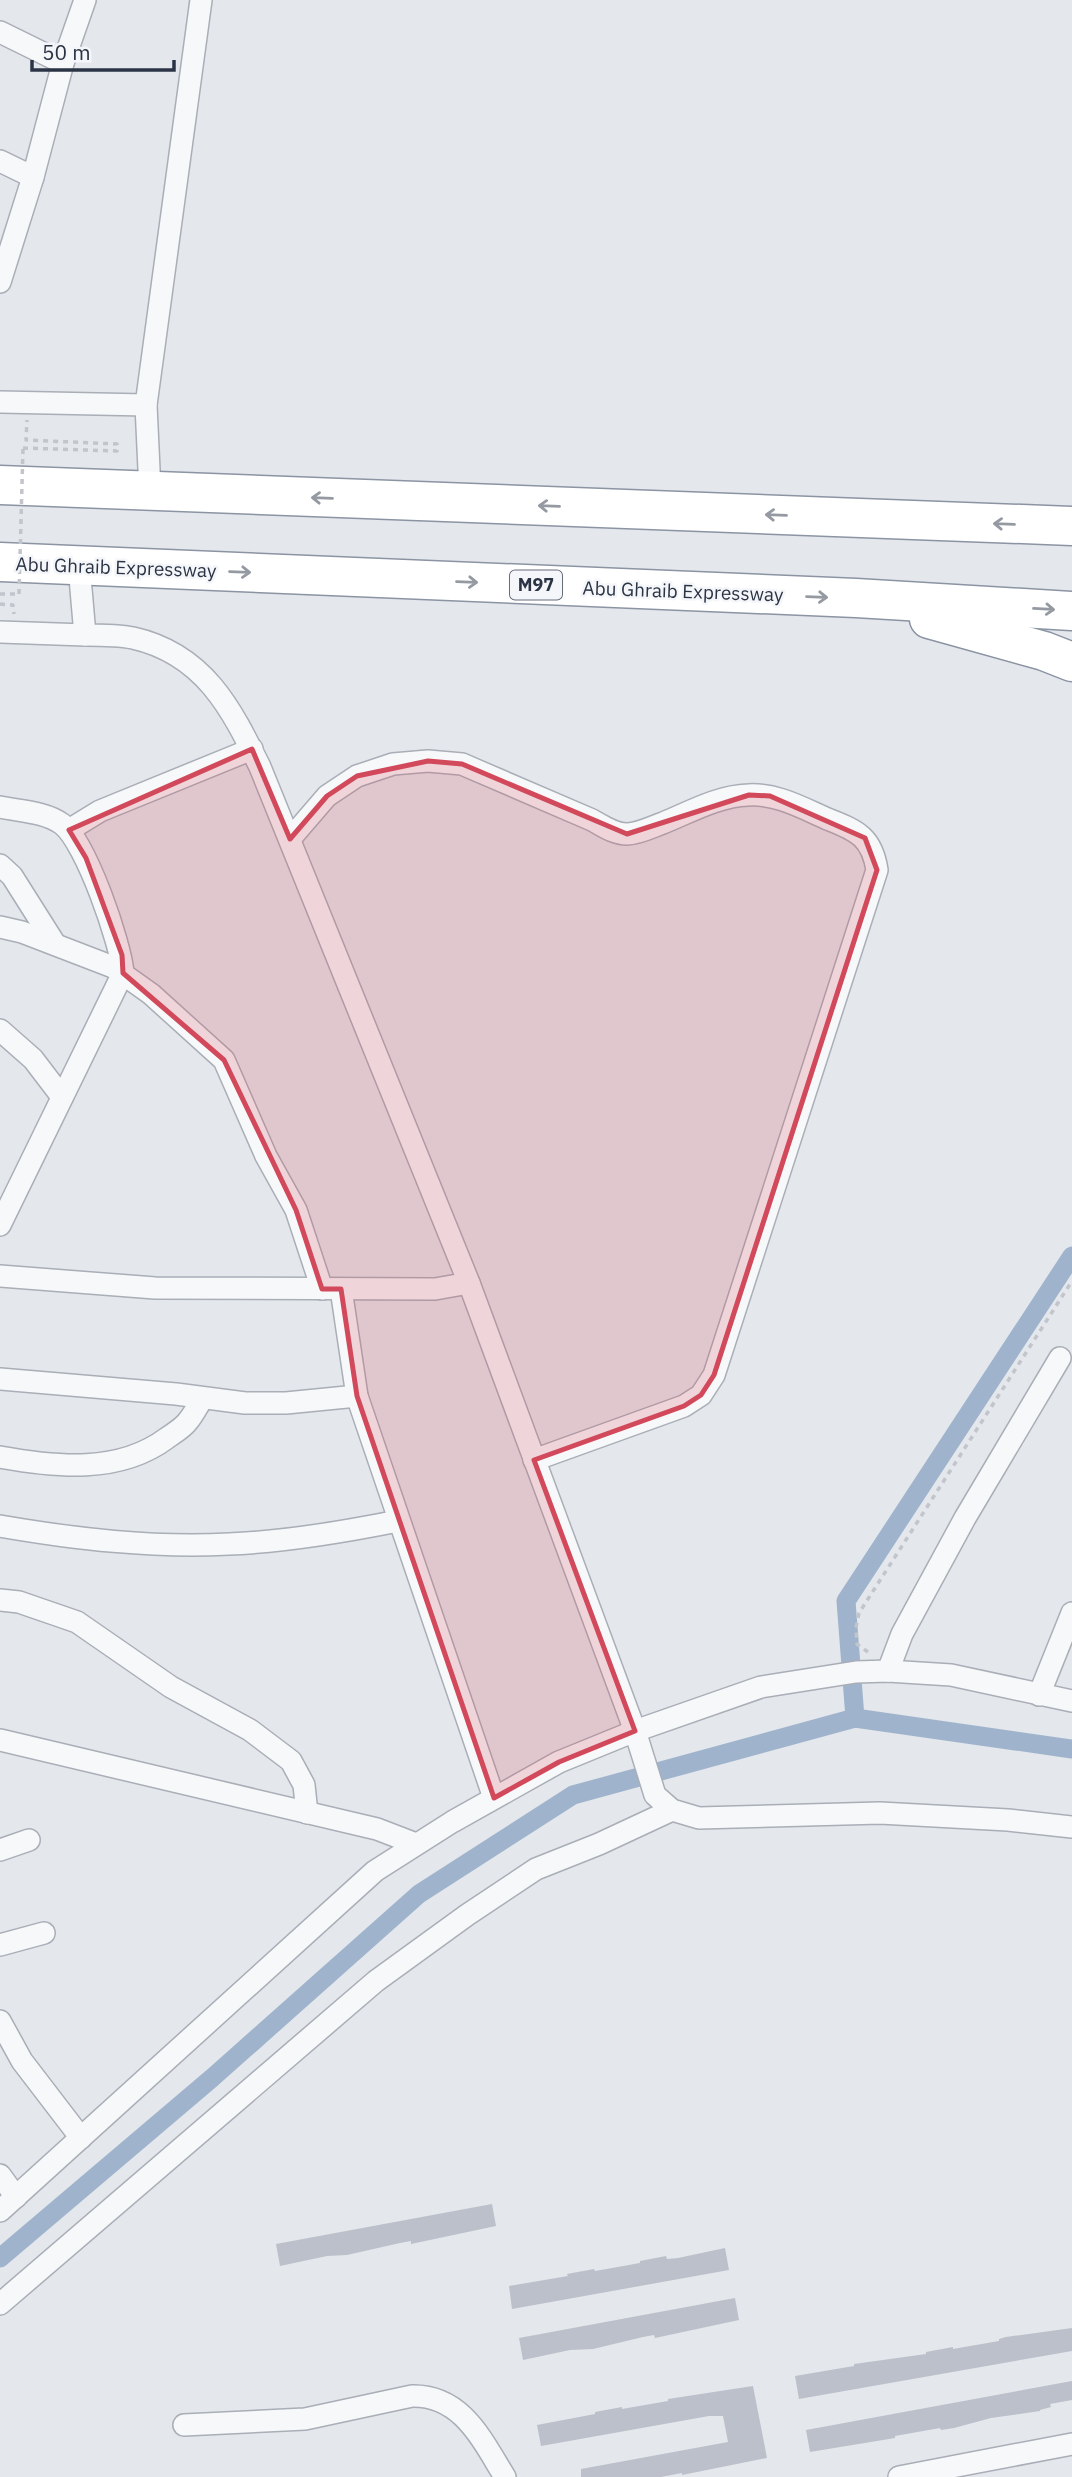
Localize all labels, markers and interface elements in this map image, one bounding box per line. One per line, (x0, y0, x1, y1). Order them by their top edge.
scale bar (32, 28, 173, 72)
text: 50 m (42, 38, 91, 66)
one-way arrow (311, 491, 334, 504)
one-way arrow (538, 500, 561, 513)
one-way arrow (765, 509, 788, 522)
one-way arrow (993, 517, 1016, 530)
street label: Abu Ghraib Expressway (15, 552, 217, 583)
one-way arrow (228, 566, 251, 579)
road number: M97 (510, 570, 562, 600)
one-way arrow (455, 575, 478, 588)
street label: Abu Ghraib Expressway (582, 576, 784, 607)
one-way arrow (805, 590, 828, 603)
one-way arrow (1032, 603, 1054, 616)

